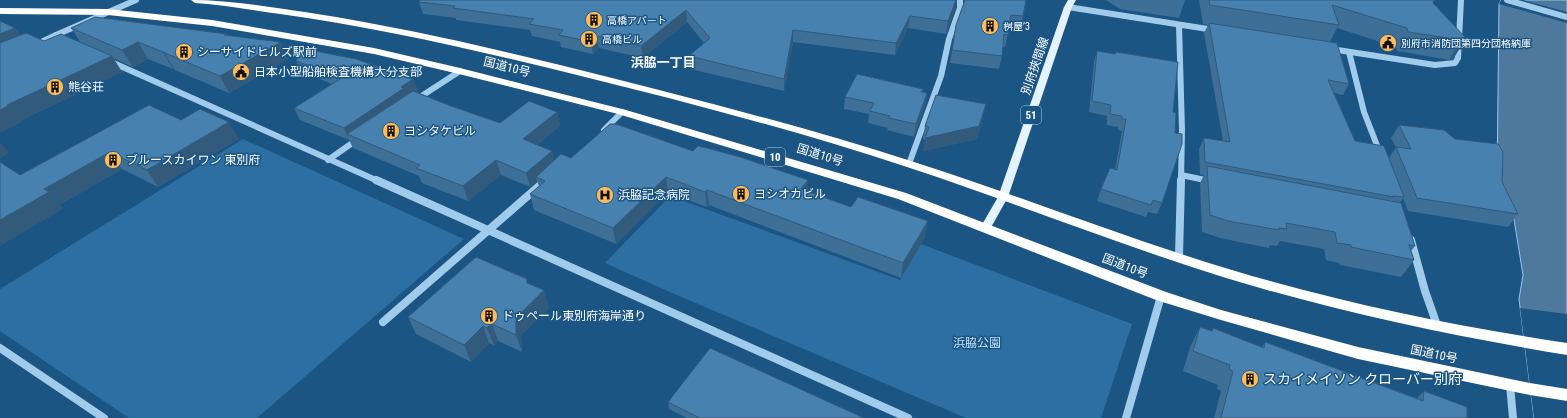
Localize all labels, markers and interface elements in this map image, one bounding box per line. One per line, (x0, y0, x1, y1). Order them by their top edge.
building icon: 高橋アパート (584, 10, 604, 30)
place label: 高橋アパート (607, 15, 667, 26)
building icon: 桝屋’3 (980, 16, 1000, 36)
place label: 桝屋’3 (1003, 21, 1030, 32)
building icon: 高橋ビル (579, 29, 599, 49)
public building icon: 別府市消防団第四分団格納庫 (1378, 33, 1398, 53)
place label: 高橋ビル (602, 34, 642, 45)
street label: 別府挾間線 (1019, 35, 1051, 97)
place label: 別府市消防団第四分団格納庫 (1401, 38, 1531, 49)
building icon: シーサイドヒルズ駅前 (174, 42, 194, 62)
place label: シーサイドヒルズ駅前 (197, 45, 317, 59)
street label: 国道10号 (482, 54, 532, 80)
district label: 浜脇一丁目 (630, 55, 696, 70)
public building icon: 日本小型船舶検査機構大分支部 (231, 62, 251, 82)
place label: 日本小型船舶検査機構大分支部 (254, 65, 422, 79)
building icon: 熊谷荘 (45, 77, 65, 97)
place label: 熊谷荘 (68, 80, 104, 94)
road number: 51 (1021, 106, 1041, 124)
building icon: ヨシタケビル (381, 121, 401, 141)
place label: ヨシタケビル (404, 124, 476, 138)
street label: 国道10号 (795, 141, 845, 169)
road number: 10 (765, 148, 785, 166)
building icon: ブルースカイワン 東別府 (103, 150, 123, 170)
place label: ブルースカイワン 東別府 (126, 153, 260, 167)
building icon: ヨシオカビル (731, 184, 751, 204)
hospital icon: 浜脇記念病院 (595, 185, 615, 205)
place label: ヨシオカビル (754, 187, 826, 201)
place label: 浜脇記念病院 (618, 188, 690, 202)
street label: 国道10号 (1100, 251, 1150, 281)
building icon: ドゥペール東別府海岸通り (479, 306, 499, 326)
place label: ドゥペール東別府海岸通り (502, 309, 646, 323)
park label: 浜脇公園 (953, 336, 1001, 350)
street label: 国道10号 (1409, 342, 1459, 366)
building icon: スカイメイソン クローバー別府 (1240, 369, 1260, 389)
place label: スカイメイソン クローバー別府 (1263, 371, 1462, 387)

